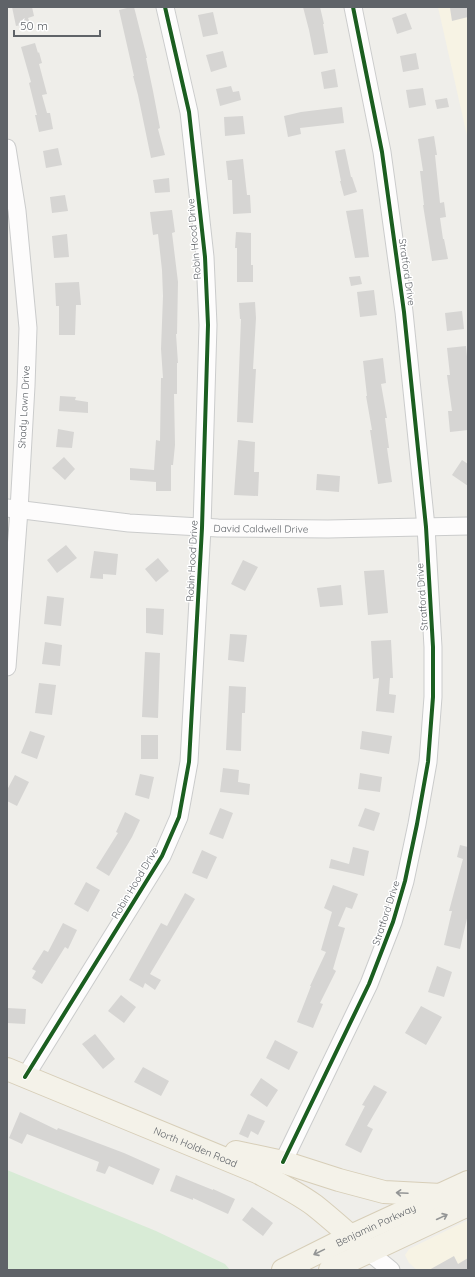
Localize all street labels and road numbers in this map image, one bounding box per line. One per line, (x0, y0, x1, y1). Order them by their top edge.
street label: Robin Hood Drive (184, 197, 204, 280)
street label: Stratford Drive (396, 238, 418, 307)
street label: Shady Lawn Drive (15, 365, 33, 449)
street label: Robin Hood Drive (183, 520, 201, 602)
street label: David Caldwell Drive (213, 521, 309, 535)
street label: Stratford Drive (413, 562, 431, 631)
street label: Robin Hood Drive (108, 844, 162, 921)
street label: Stratford Drive (369, 878, 403, 947)
street label: North Holden Road (152, 1124, 239, 1170)
street label: Benjamin Parkway (333, 1201, 418, 1249)

